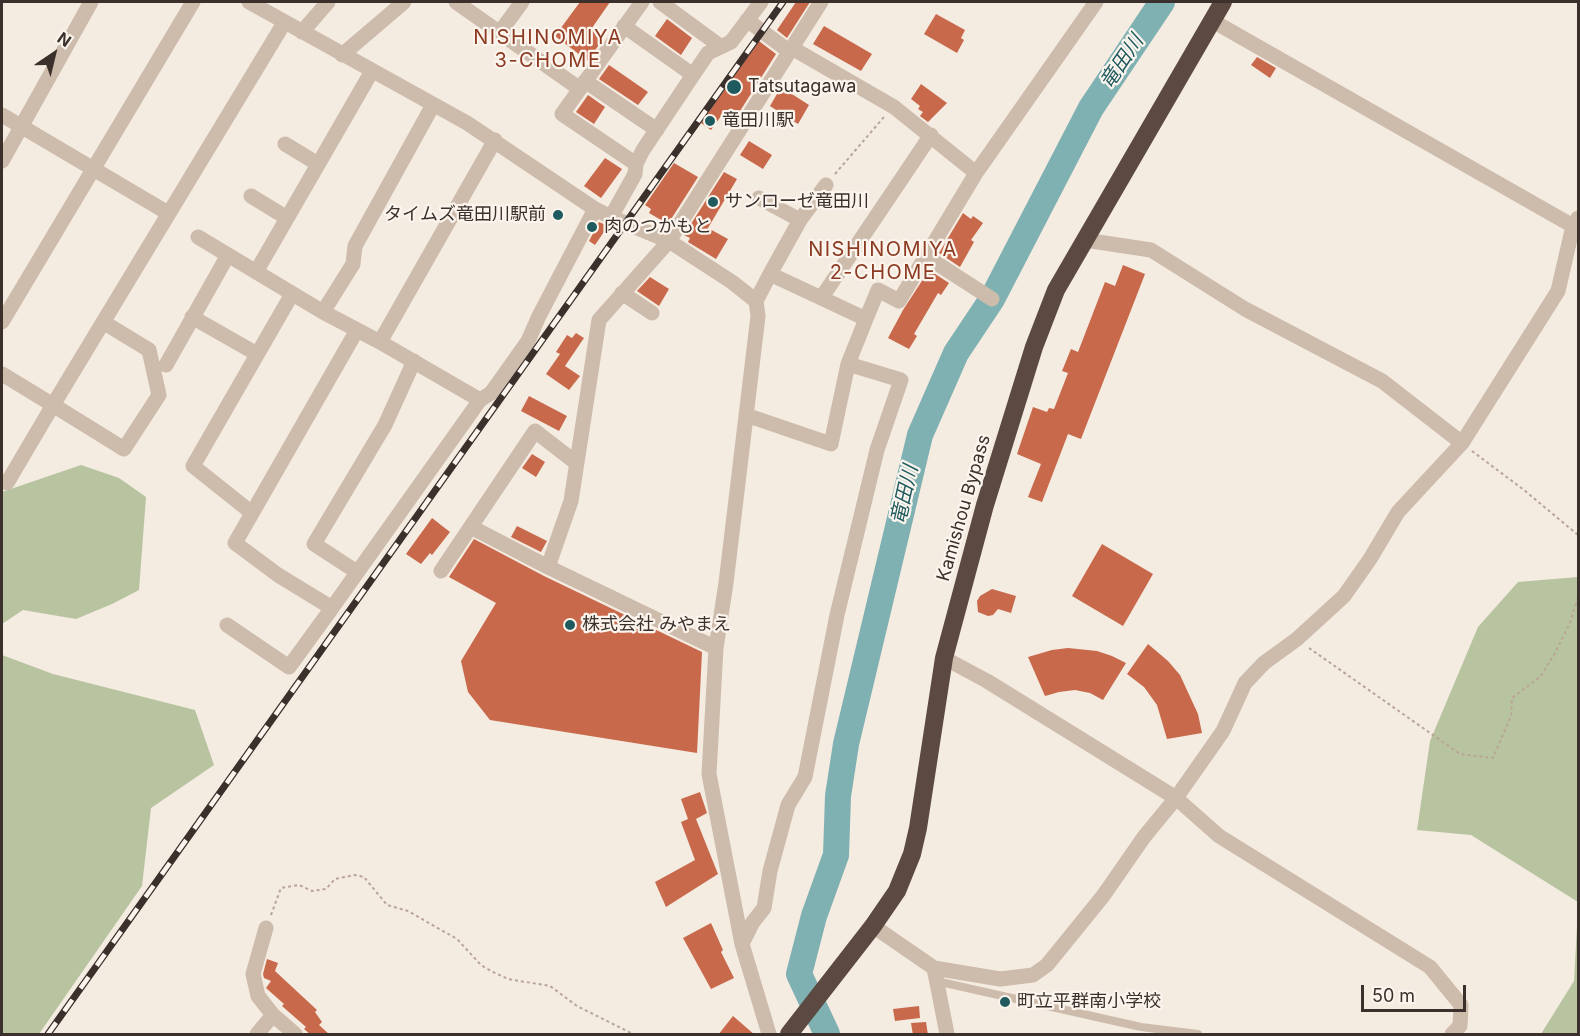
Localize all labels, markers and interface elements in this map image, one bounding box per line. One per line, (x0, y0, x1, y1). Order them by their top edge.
north arrow (24, 24, 84, 84)
district label: NISHINOMIYA 3-CHOME (473, 26, 623, 73)
text: N (54, 28, 75, 51)
water label: 竜田川 (1095, 30, 1149, 94)
place label: Tatsutagawa (748, 76, 856, 98)
marker: Tatsutagawa (725, 78, 743, 96)
place label: 竜田川駅 (722, 110, 794, 132)
marker: 竜田川駅 (703, 114, 717, 128)
place label: サンローゼ竜田川 (725, 191, 869, 213)
marker: サンローゼ竜田川 (706, 195, 720, 209)
place label: タイムズ竜田川駅前 (384, 204, 546, 226)
marker: タイムズ竜田川駅前 (551, 208, 565, 222)
place label: 肉のつかもと (604, 216, 712, 238)
marker: 肉のつかもと (585, 220, 599, 234)
district label: NISHINOMIYA 2-CHOME (808, 238, 958, 285)
street label: Kamishou Bypass (933, 432, 995, 584)
water label: 竜田川 (887, 463, 923, 527)
place label: 株式会社 みやまえ (582, 614, 731, 636)
marker: 株式会社 みやまえ (563, 618, 577, 632)
scale bar (1364, 973, 1469, 1011)
text: 50 m (1372, 985, 1415, 1006)
place label: 町立平群南小学校 (1017, 991, 1161, 1013)
marker: 町立平群南小学校 (998, 995, 1012, 1009)

